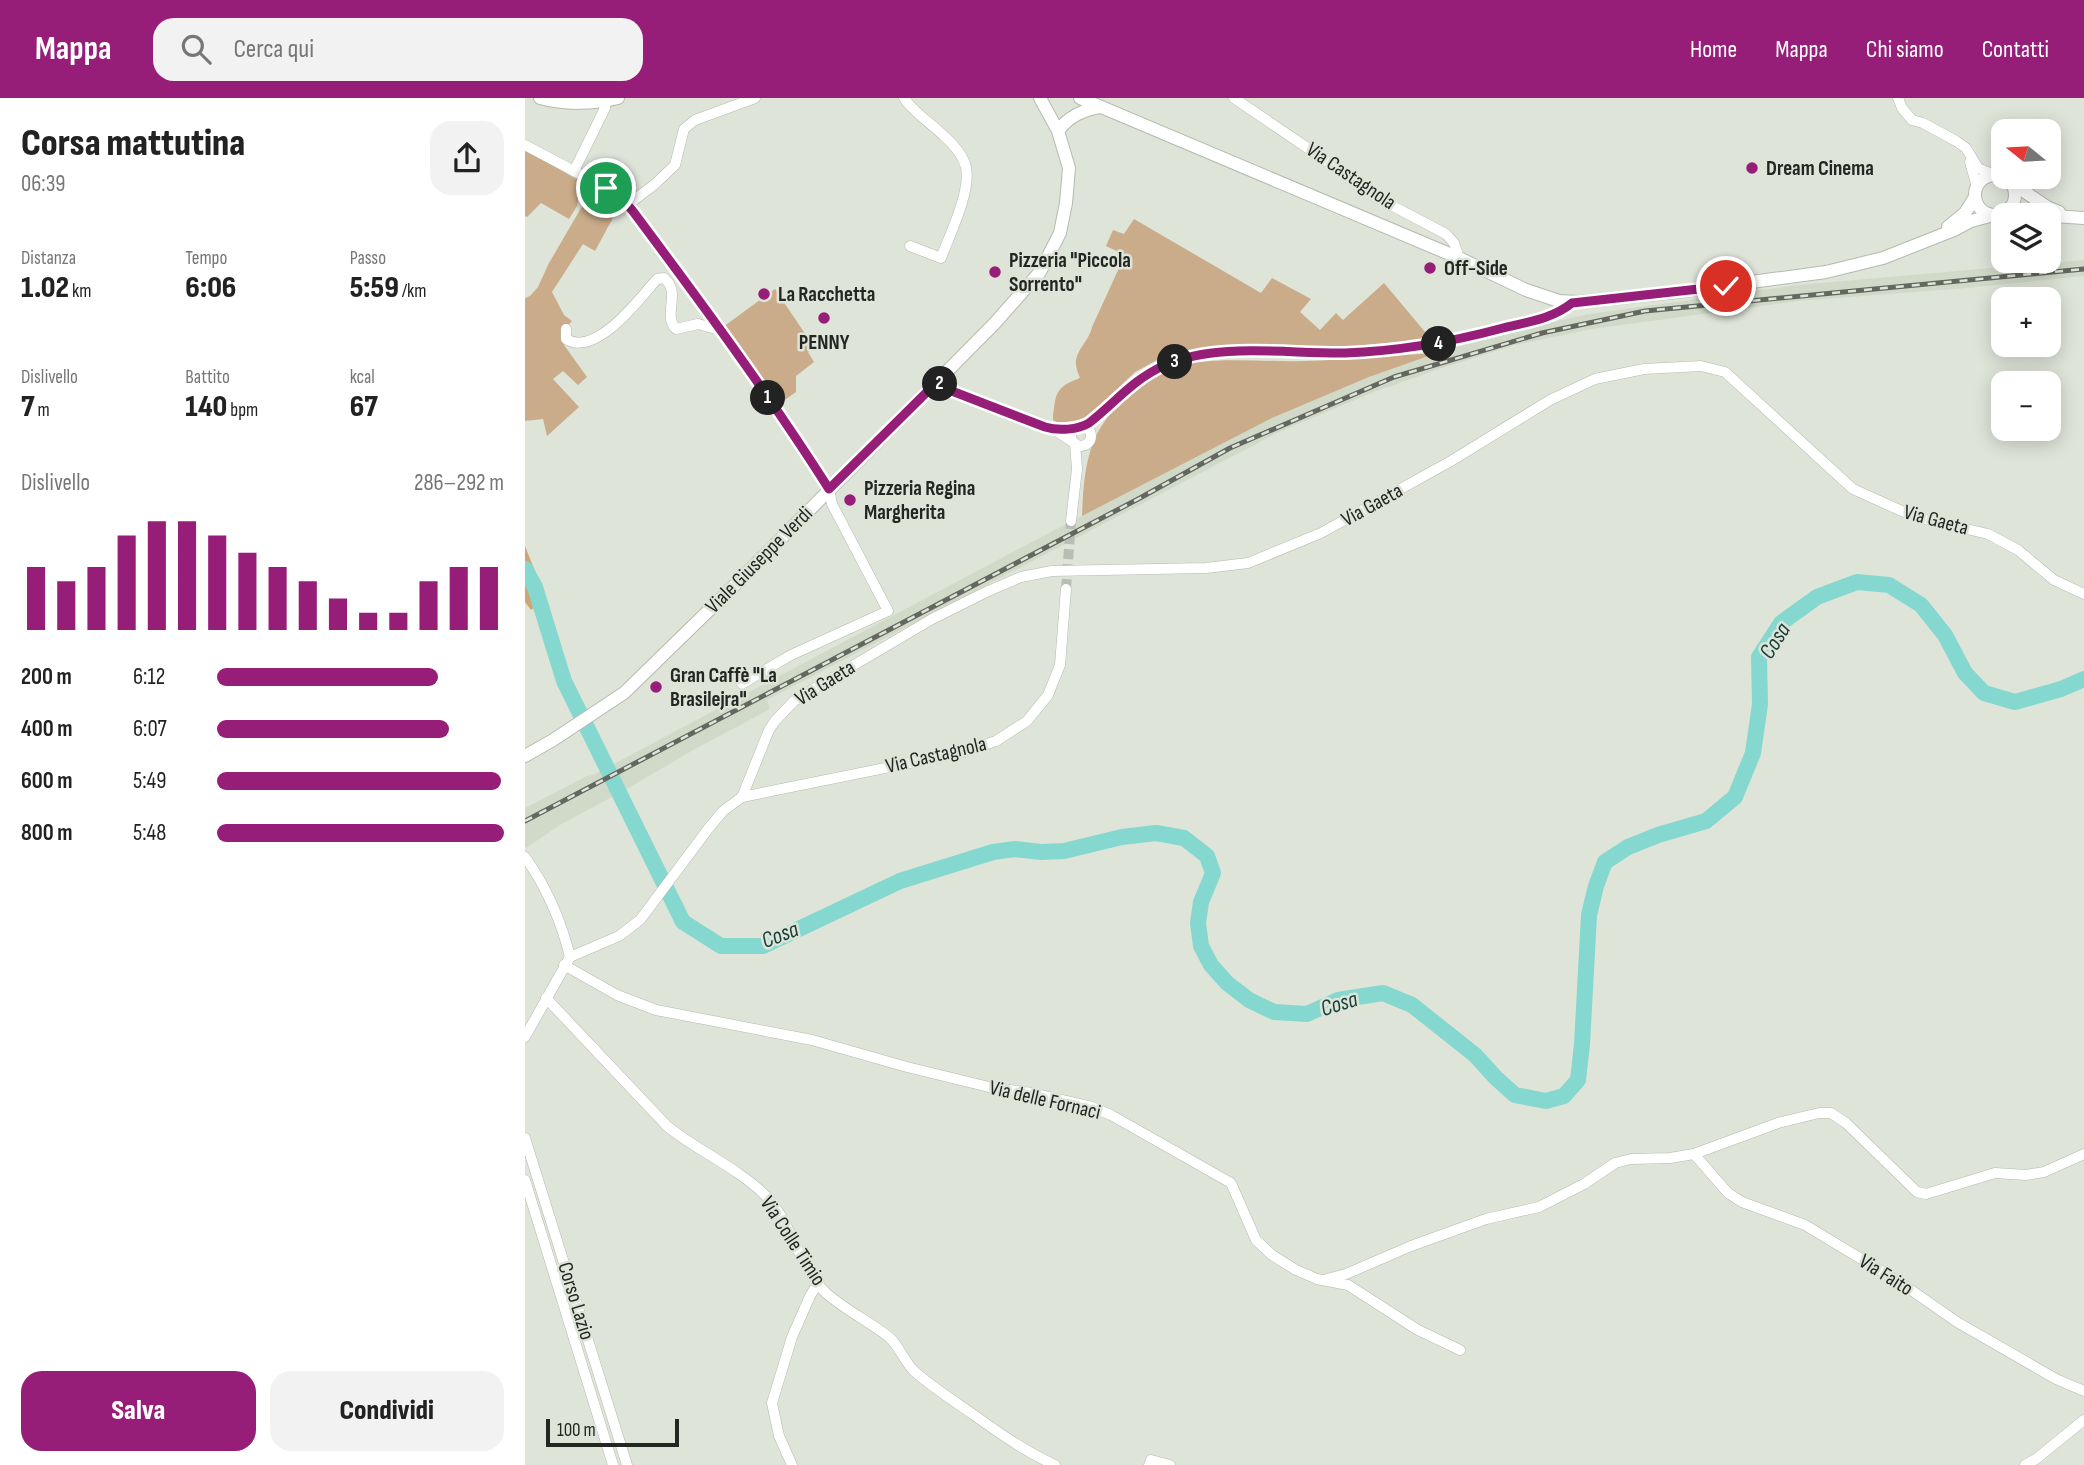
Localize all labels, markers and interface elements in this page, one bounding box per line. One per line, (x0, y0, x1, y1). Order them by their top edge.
search box (153, 18, 643, 81)
text: Mappa (35, 29, 111, 69)
icon: search (177, 30, 215, 68)
text: Cerca qui (233, 34, 314, 65)
text: Home (1690, 35, 1737, 64)
text: Mappa (1775, 35, 1828, 64)
text: Chi siamo (1866, 35, 1944, 64)
text: Contatti (1982, 35, 2049, 64)
north arrow (1991, 119, 2061, 189)
map controls (1991, 119, 2061, 441)
text: Corsa mattutina (21, 121, 245, 166)
button: share (430, 121, 504, 195)
street label: Via Castagnola (1301, 137, 1401, 215)
place label: Dream Cinema (1766, 156, 1874, 181)
pin (576, 158, 636, 218)
marker: Dream Cinema (1744, 160, 1760, 176)
icon: arrive (587, 169, 625, 207)
text: 06:39 (21, 170, 66, 198)
button: layers (1991, 203, 2061, 273)
text: Distanza (21, 247, 76, 270)
text: Tempo (185, 247, 227, 270)
text: Passo (350, 247, 386, 270)
place label: Pizzeria "Piccola Sorrento" (1009, 248, 1131, 297)
place label: Off-Side (1444, 256, 1508, 281)
pin (1696, 256, 1756, 316)
marker: Off-Side (1422, 260, 1438, 276)
marker: Pizzeria "Piccola Sorrento" (987, 264, 1003, 280)
icon: check (1707, 267, 1745, 305)
text: 1.02 (21, 270, 69, 306)
text: 6:06 (185, 270, 236, 306)
text: 5:59 (350, 270, 399, 306)
text: km (69, 280, 91, 303)
text: /km (399, 280, 427, 303)
place label: La Racchetta (778, 282, 875, 307)
marker: La Racchetta (756, 286, 772, 302)
button: + (1991, 287, 2061, 357)
marker: PENNY (816, 310, 832, 326)
pin: 4 (1422, 327, 1457, 362)
place label: PENNY (799, 330, 850, 355)
text: 4 (1434, 332, 1443, 355)
pin: 3 (1157, 344, 1193, 380)
text: 3 (1170, 350, 1179, 373)
text: Dislivello (21, 366, 78, 389)
text: Battito (185, 366, 230, 389)
text: kcal (350, 366, 375, 389)
pin: 2 (923, 366, 957, 402)
button: − (1991, 371, 2061, 441)
text: 2 (935, 372, 944, 395)
pin: 1 (751, 380, 785, 416)
text: 1 (764, 386, 771, 409)
text: 7 (21, 389, 35, 425)
text: 140 (185, 389, 227, 425)
text: 67 (350, 389, 378, 425)
text: m (35, 399, 50, 422)
text: bpm (227, 399, 258, 422)
text: Dislivello (21, 469, 90, 497)
text: 286–292 m (414, 469, 504, 497)
place label: Pizzeria Regina Margherita (864, 476, 975, 525)
street label: Via Gaeta (1337, 478, 1407, 532)
marker: Pizzeria Regina Margherita (842, 492, 858, 508)
street label: Via Gaeta (1901, 499, 1971, 541)
street label: Viale Giuseppe Verdi (700, 501, 818, 619)
water label: Cosa (1753, 617, 1797, 664)
street label: Via Gaeta (790, 655, 860, 711)
text: 200 m (21, 663, 72, 691)
text: 6:12 (133, 663, 165, 691)
place label: Gran Caffè "La Brasilejra" (670, 663, 777, 712)
marker: Gran Caffè "La Brasilejra" (648, 679, 664, 695)
text: 400 m (21, 715, 72, 743)
text: 6:07 (133, 715, 167, 743)
street label: Via Castagnola (883, 731, 989, 779)
text: 600 m (21, 767, 73, 795)
text: 5:49 (133, 767, 166, 795)
text: 800 m (21, 819, 73, 847)
text: 5:48 (133, 819, 166, 847)
water label: Cosa (757, 915, 803, 955)
water label: Cosa (1317, 985, 1362, 1023)
street label: Via delle Fornaci (987, 1075, 1103, 1125)
street label: Via Colle Timio (755, 1192, 831, 1290)
street label: Via Faito (1854, 1249, 1918, 1301)
street label: Corso Lazio (552, 1259, 600, 1343)
button: Salva (21, 1371, 256, 1451)
button: Condividi (270, 1371, 504, 1451)
scale bar (546, 1416, 679, 1448)
text: 100 m (557, 1419, 596, 1442)

